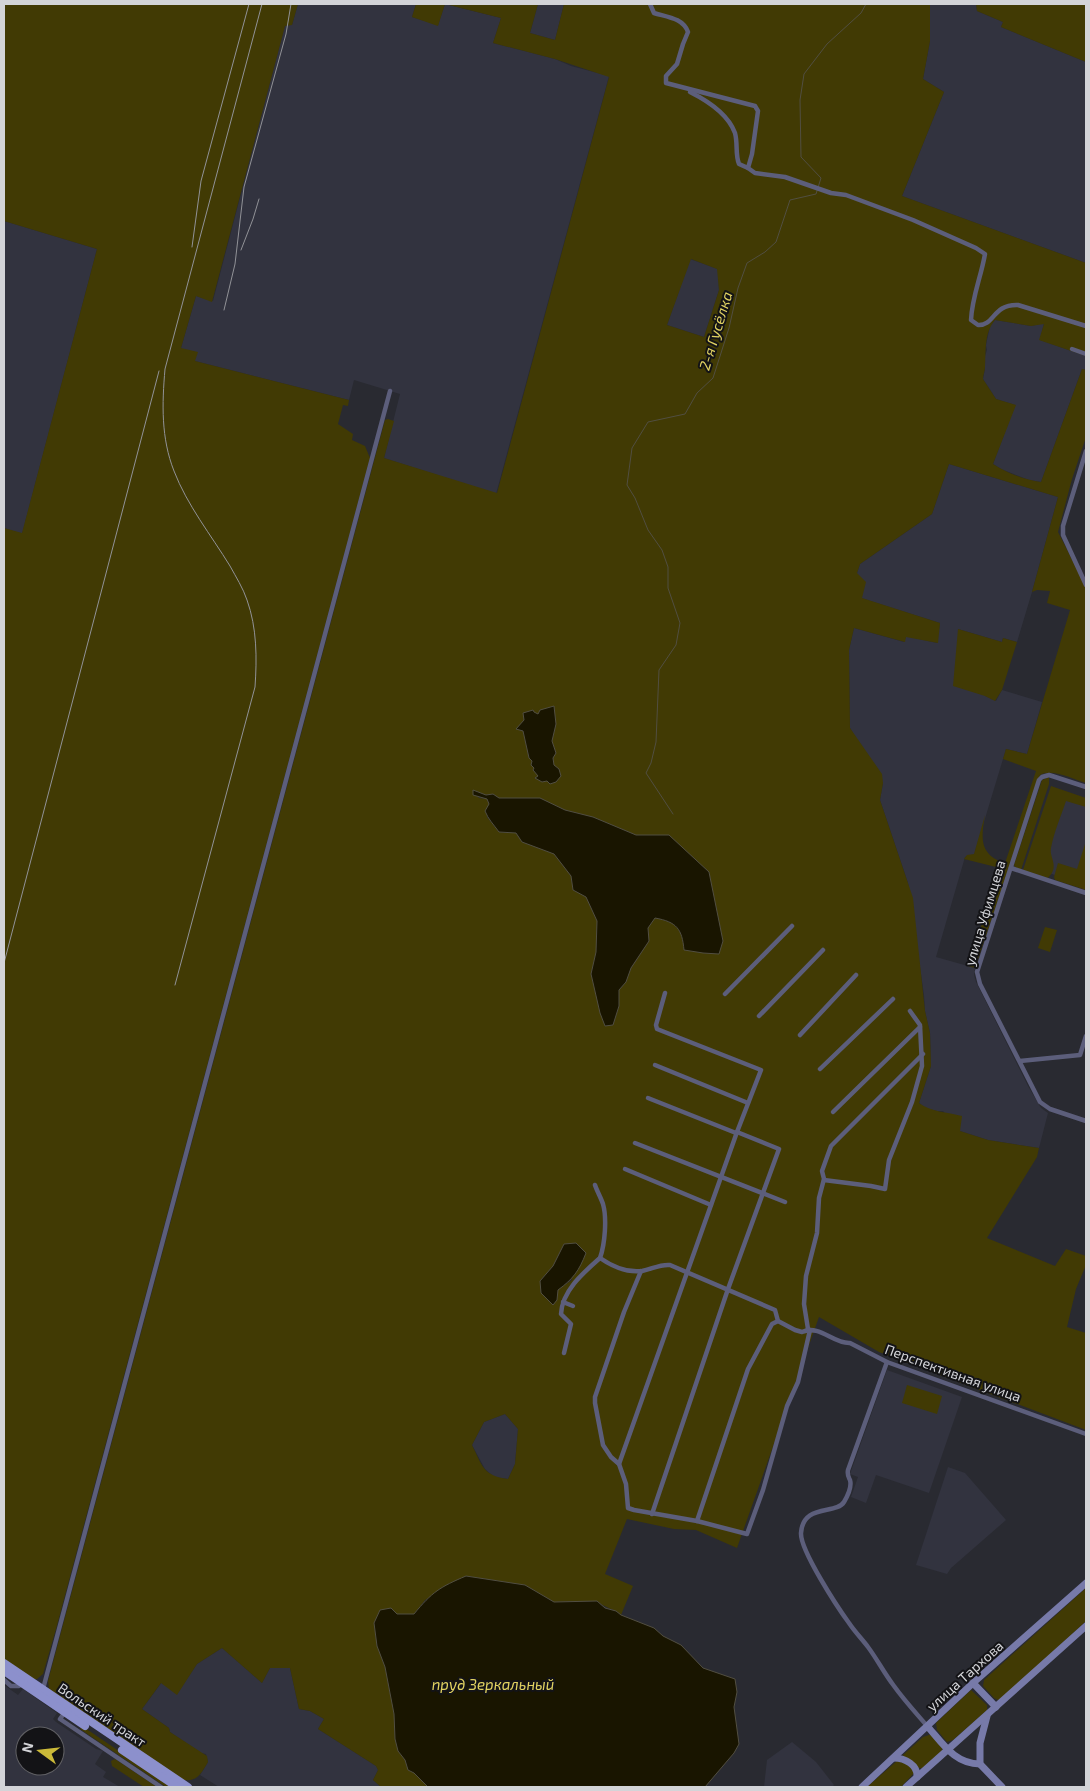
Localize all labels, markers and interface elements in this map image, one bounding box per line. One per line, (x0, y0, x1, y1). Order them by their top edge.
water label: 2-я Гусёлка (695, 289, 736, 372)
street label: улица Уфимцева (960, 858, 1009, 968)
street label: Перспективная улица (883, 1340, 1024, 1405)
street label: улица Тархова (923, 1637, 1006, 1714)
water label: пруд Зеркальный (432, 1675, 554, 1693)
street label: Вольский тракт (55, 1679, 150, 1750)
north arrow (15, 1726, 65, 1776)
text: N (17, 1740, 36, 1755)

